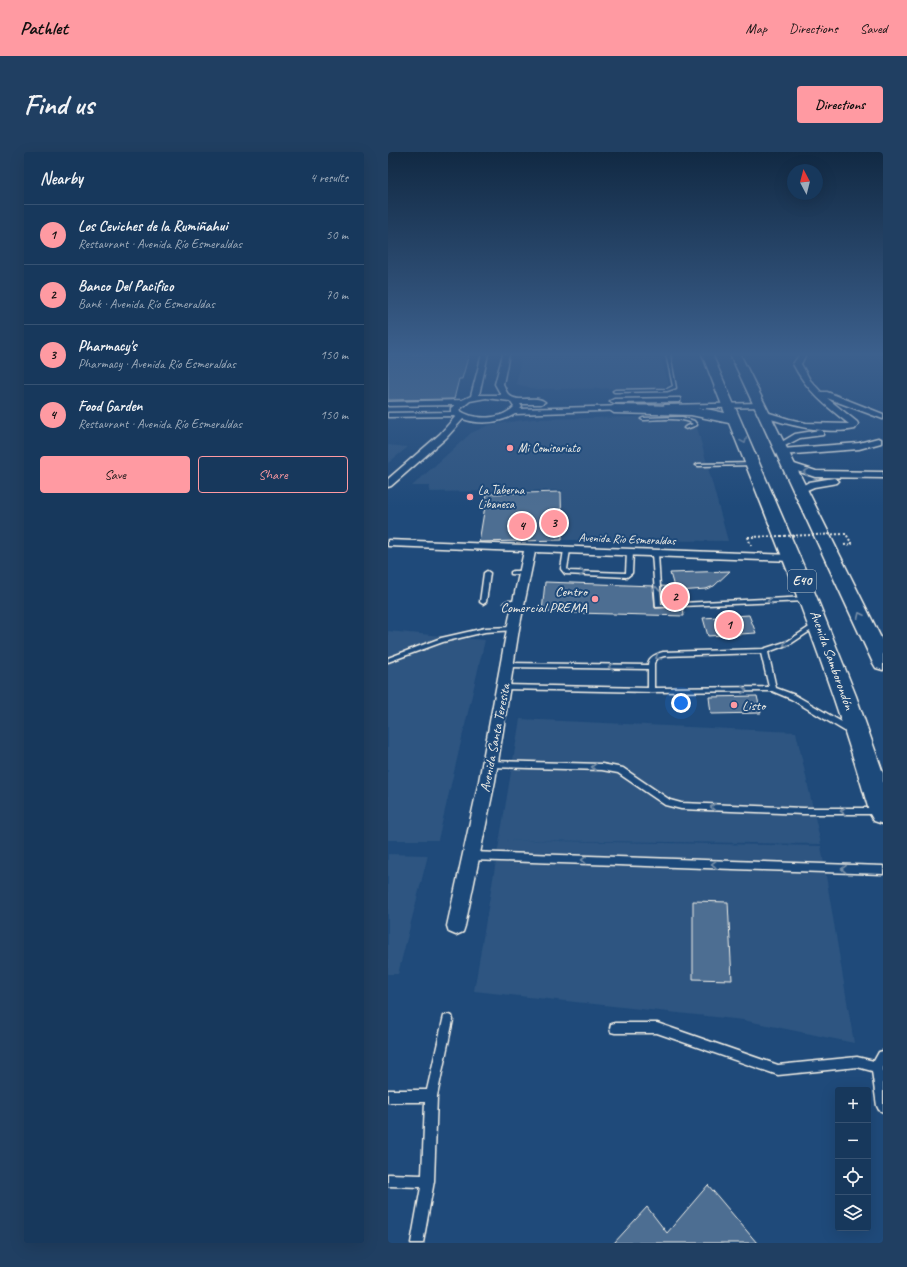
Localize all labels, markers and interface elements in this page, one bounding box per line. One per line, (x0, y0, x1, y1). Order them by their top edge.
text: Pathlet (20, 16, 68, 40)
text: Map (746, 20, 767, 37)
text: Directions (789, 20, 838, 37)
text: Saved (860, 20, 887, 37)
button: Directions (797, 86, 883, 123)
text: Find us (24, 87, 94, 122)
north arrow (787, 164, 823, 200)
text: Nearby (40, 168, 83, 189)
text: 4 results (310, 170, 348, 186)
text: Los Ceviches de la Rumiñahui (78, 217, 227, 236)
text: 1 (50, 227, 56, 243)
text: 50 m (326, 227, 348, 243)
text: Restaurant · Avenida Río Esmeraldas (78, 236, 242, 252)
text: Banco Del Pacifico (78, 277, 173, 296)
text: 2 (50, 287, 56, 303)
text: 70 m (326, 287, 348, 303)
text: Bank · Avenida Río Esmeraldas (78, 296, 215, 312)
text: Pharmacy's (78, 337, 137, 356)
text: 3 (50, 347, 56, 363)
text: 150 m (320, 347, 348, 363)
text: Pharmacy · Avenida Río Esmeraldas (78, 356, 236, 372)
text: Food Garden (78, 397, 142, 416)
text: 4 (50, 407, 56, 423)
text: 150 m (320, 407, 348, 423)
text: Restaurant · Avenida Río Esmeraldas (78, 416, 242, 432)
one-way arrow (739, 437, 747, 445)
place label: Mi Comisariato (518, 440, 581, 456)
marker: Mi Comisariato (505, 443, 515, 453)
button: Save (40, 456, 190, 493)
button: Share (198, 456, 348, 493)
one-way arrow (803, 468, 809, 476)
place label: La Taberna Libanesa (478, 482, 525, 512)
marker: La Taberna Libanesa (465, 492, 475, 502)
pin: 3 (541, 508, 567, 538)
pin: 4 (509, 511, 535, 541)
street label: Avenida Río Esmeraldas (578, 529, 677, 549)
one-way arrow (579, 569, 585, 577)
road number: E40 (788, 570, 816, 592)
pin: 2 (662, 582, 688, 612)
place label: Centro Comercial PREMA (500, 583, 589, 616)
one-way arrow (652, 585, 661, 592)
marker: Centro Comercial PREMA (590, 594, 600, 604)
one-way arrow (767, 596, 773, 605)
street label: Avenida Samborondón (806, 608, 858, 713)
pin: 1 (716, 610, 742, 640)
one-way arrow (857, 612, 865, 620)
one-way arrow (782, 639, 790, 647)
one-way arrow (655, 653, 662, 660)
one-way arrow (608, 663, 614, 671)
street label: Avenida Santa Teresita (476, 681, 514, 794)
one-way arrow (741, 686, 747, 694)
your location (671, 693, 691, 713)
place label: Listo (742, 697, 767, 714)
marker: Listo (729, 700, 739, 710)
one-way arrow (591, 763, 597, 771)
one-way arrow (710, 803, 716, 812)
one-way arrow (840, 807, 846, 815)
one-way arrow (581, 855, 587, 864)
one-way arrow (711, 860, 717, 868)
one-way arrow (841, 864, 847, 873)
map controls (835, 1087, 871, 1231)
button: + (835, 1087, 871, 1123)
button: − (835, 1123, 871, 1159)
button: locate (835, 1159, 871, 1195)
button: layers (835, 1195, 871, 1231)

